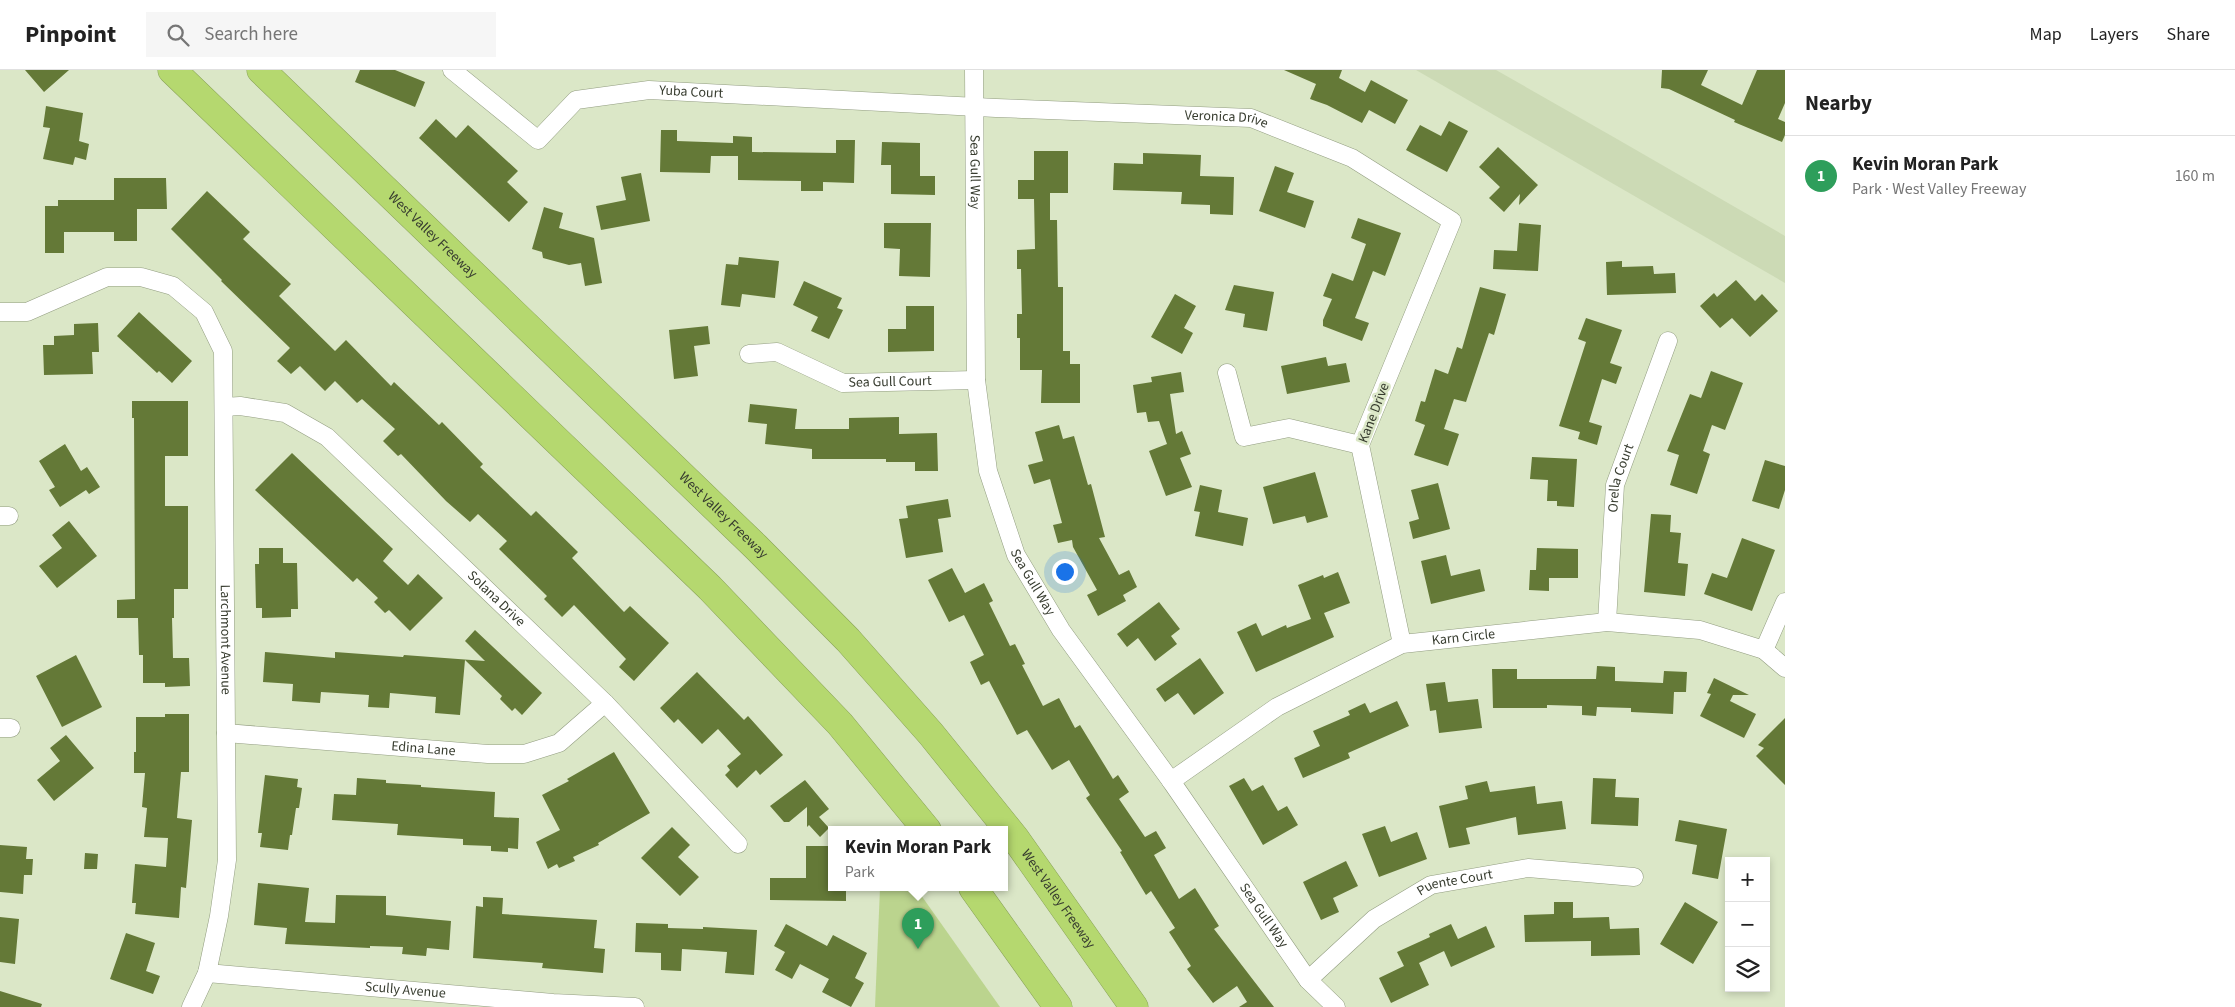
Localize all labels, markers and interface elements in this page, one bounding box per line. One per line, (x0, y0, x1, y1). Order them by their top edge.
search box (146, 12, 496, 57)
text: Pinpoint (25, 17, 116, 52)
icon: search (164, 21, 192, 49)
text: Search here (204, 21, 298, 48)
text: Map (2030, 22, 2062, 47)
text: Layers (2090, 22, 2139, 47)
text: Share (2167, 22, 2210, 47)
street label: Yuba Court (658, 80, 724, 104)
text: Nearby (1805, 88, 1872, 118)
street label: Veronica Drive (1184, 105, 1271, 134)
street label: Sea Gull Way (964, 135, 985, 210)
text: Kevin Moran Park (1852, 151, 1998, 178)
text: 1 (1817, 165, 1825, 187)
text: 160 m (2175, 165, 2215, 187)
text: Park · West Valley Freeway (1852, 178, 2026, 200)
street label: West Valley Freeway (383, 187, 482, 283)
street label: Sea Gull Court (848, 371, 932, 393)
street label: Kane Drive (1353, 380, 1395, 446)
street label: Orella Court (1603, 441, 1639, 513)
street label: West Valley Freeway (674, 468, 773, 564)
street label: Sea Gull Way (1005, 546, 1060, 620)
your location (1052, 559, 1078, 585)
street label: Solana Drive (463, 566, 530, 632)
street label: Larchmont Avenue (215, 584, 236, 695)
street label: Karn Circle (1431, 624, 1496, 651)
street label: Edina Lane (390, 736, 456, 761)
popup (828, 826, 1008, 891)
text: Kevin Moran Park (845, 834, 991, 861)
street label: West Valley Freeway (1016, 845, 1100, 953)
map controls (1725, 857, 1770, 992)
button: + (1725, 857, 1770, 902)
text: Park (845, 861, 875, 883)
street label: Puente Court (1413, 864, 1494, 901)
street label: Sea Gull Way (1234, 879, 1293, 952)
button: − (1725, 902, 1770, 947)
pin: 1 (902, 908, 934, 949)
button: layers (1725, 947, 1770, 992)
street label: Scully Avenue (364, 977, 447, 1004)

